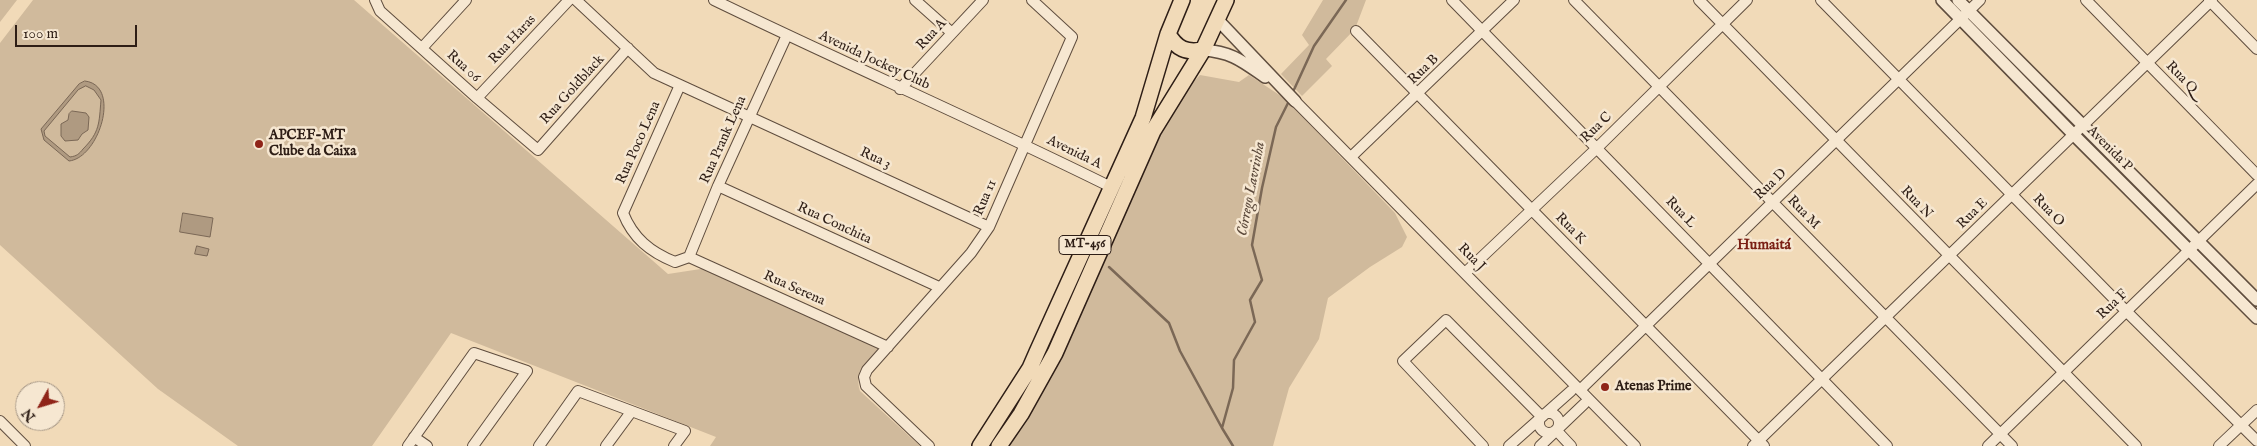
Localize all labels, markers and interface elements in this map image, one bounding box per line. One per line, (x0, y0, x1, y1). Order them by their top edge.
street label: Rua Haras (486, 12, 540, 68)
scale bar (18, 15, 140, 47)
street label: Rua A (913, 16, 951, 54)
text: 100 m (23, 24, 58, 43)
street label: Avenida Jockey Club (816, 28, 932, 94)
street label: Rua 06 (443, 47, 483, 87)
street label: Rua B (1405, 51, 1443, 89)
street label: Rua Goldblack (537, 52, 609, 128)
street label: Rua Q (2162, 58, 2200, 98)
street label: Rua Prank Lena (697, 94, 751, 186)
street label: Rua Poco Lena (613, 99, 665, 187)
street label: Rua C (1578, 109, 1616, 147)
street label: Avenida P (2083, 123, 2135, 175)
place label: APCEF-MT Clube da Caixa (269, 128, 356, 160)
street label: Avenida A (1044, 133, 1104, 173)
marker: APCEF-MT Clube da Caixa (253, 138, 265, 150)
water label: Córrego Lavrinha (1234, 140, 1270, 238)
street label: Rua 3 (857, 145, 893, 173)
street label: Rua D (1751, 166, 1791, 204)
street label: Rua 11 (971, 178, 1001, 218)
street label: Rua N (1896, 183, 1936, 223)
street label: Rua O (2029, 191, 2067, 231)
street label: Rua M (1783, 193, 1823, 233)
street label: Rua L (1661, 194, 1699, 232)
street label: Rua E (1954, 195, 1992, 233)
street label: Rua Conchita (794, 199, 874, 249)
street label: Rua K (1551, 210, 1589, 248)
road number: MT-456 (1059, 236, 1111, 254)
district label: Humaitá (1737, 237, 1791, 255)
street label: Rua J (1454, 241, 1488, 275)
street label: Rua Serena (761, 268, 827, 310)
street label: Rua F (2094, 287, 2132, 323)
place label: Atenas Prime (1615, 379, 1691, 395)
north arrow (15, 381, 65, 431)
marker: Atenas Prime (1599, 381, 1611, 393)
text: N (18, 404, 40, 425)

